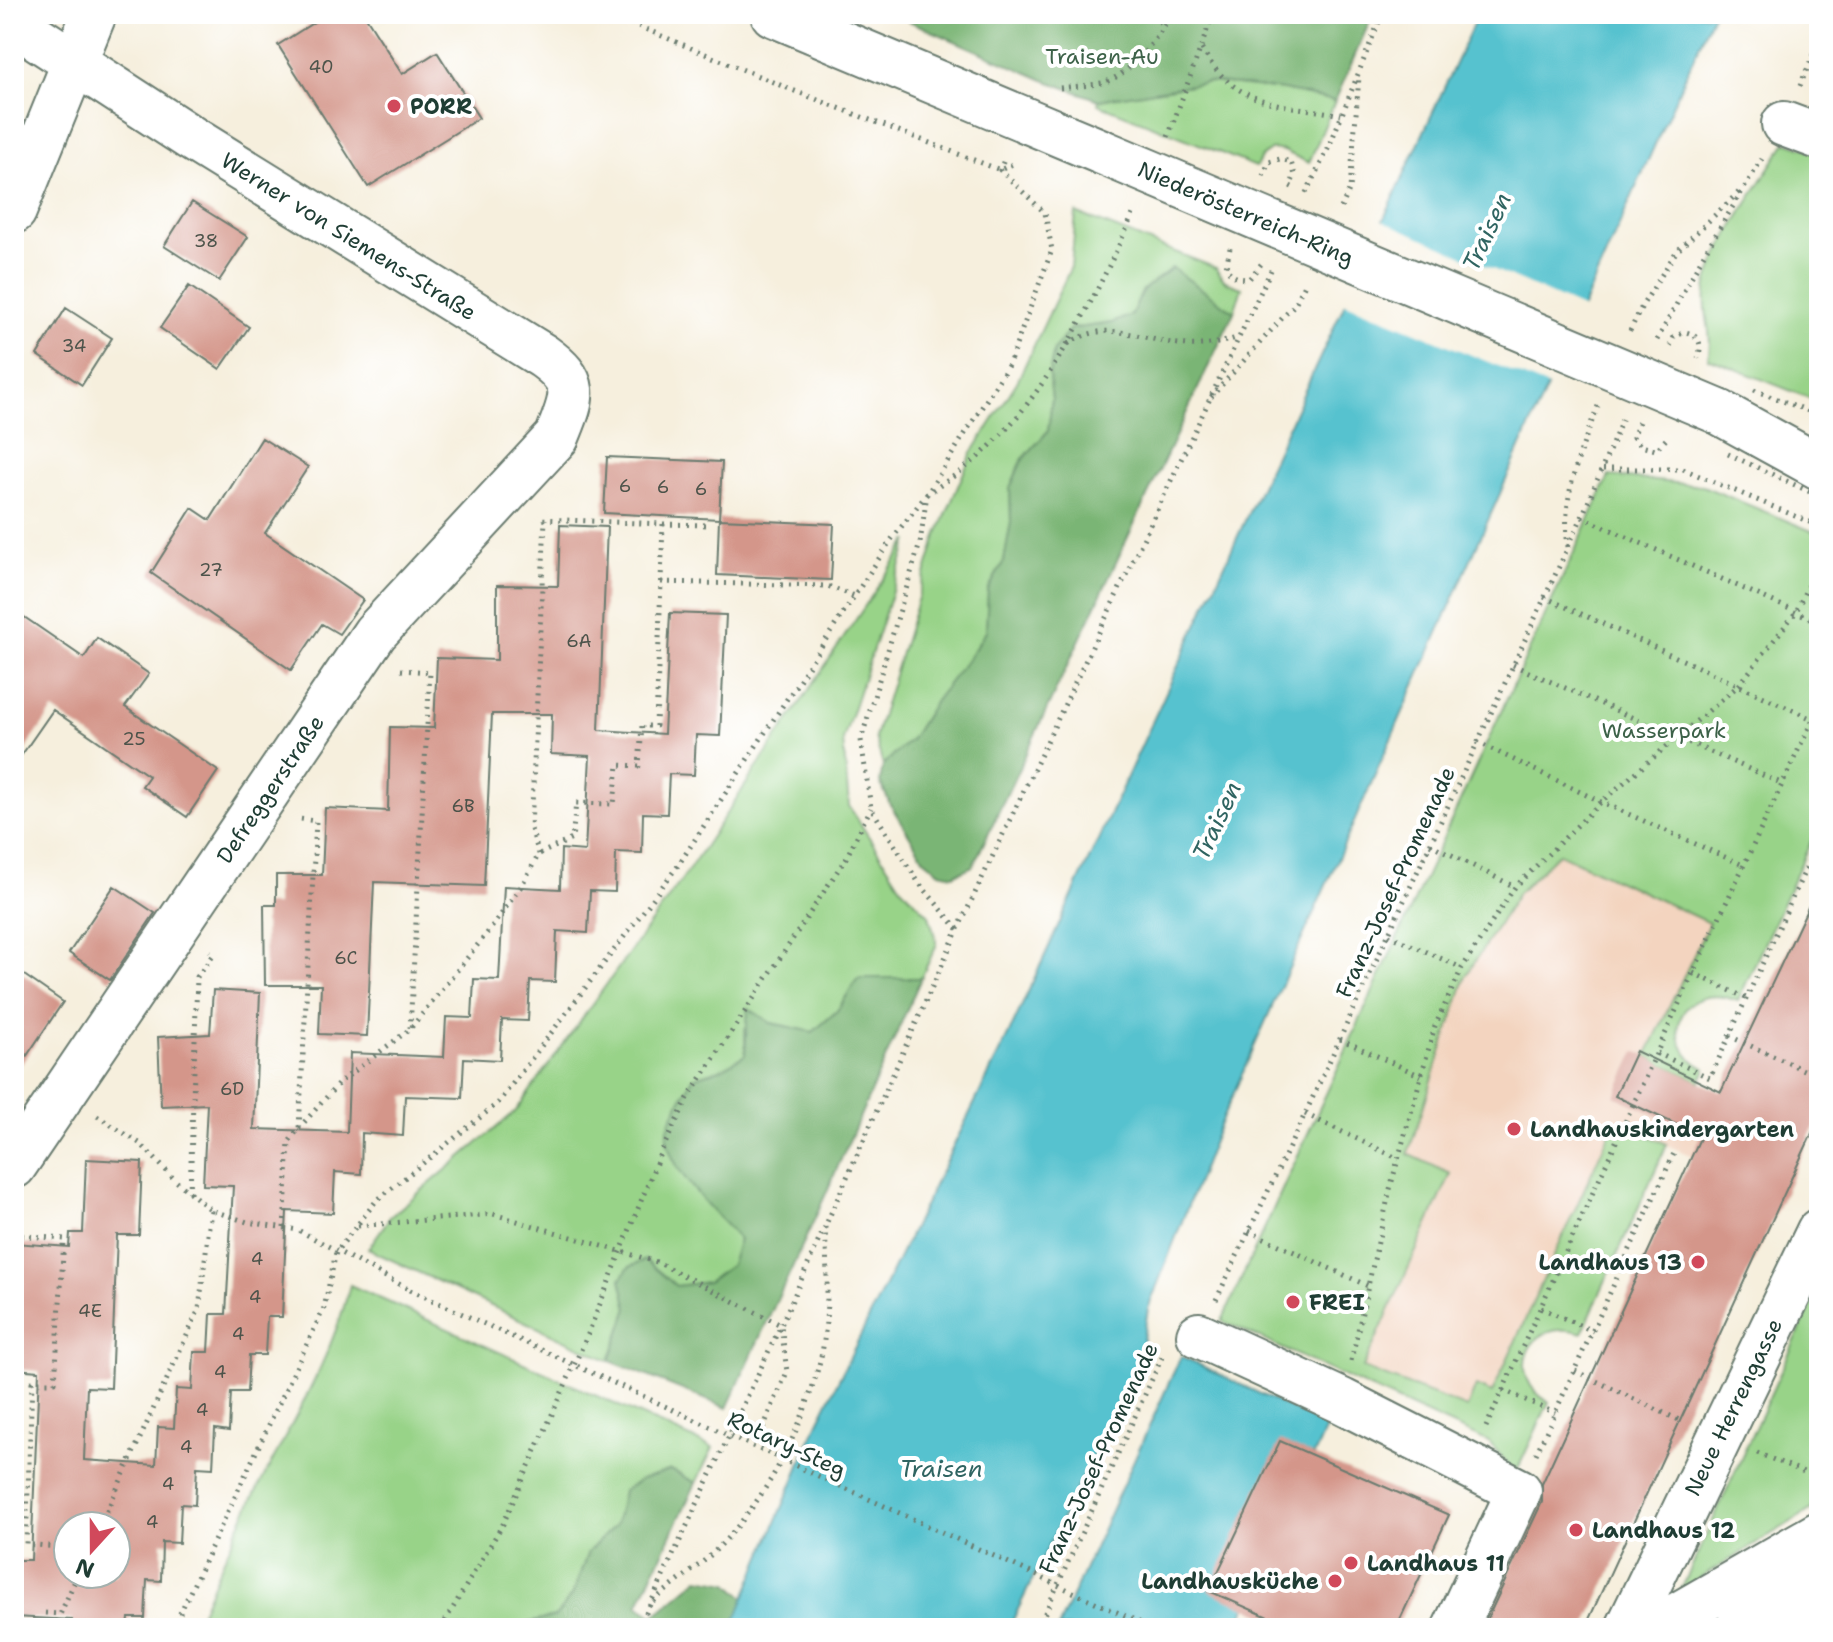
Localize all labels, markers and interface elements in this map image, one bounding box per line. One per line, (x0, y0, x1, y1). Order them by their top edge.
park label: Traisen-Au (1045, 42, 1159, 71)
house number: 40 (308, 55, 334, 79)
place label: PORR (410, 92, 472, 121)
marker: PORR (385, 97, 403, 115)
street label: Werner von Siemens-Straße (216, 146, 482, 327)
street label: Niederösterreich-Ring (1133, 155, 1358, 272)
water label: Traisen (1455, 188, 1519, 276)
house number: 38 (194, 229, 218, 253)
house number: 34 (62, 334, 86, 358)
house number: 6 (619, 474, 631, 498)
house number: 6 (657, 475, 669, 499)
house number: 6 (695, 477, 707, 501)
house number: 27 (199, 558, 223, 582)
house number: 6A (566, 629, 592, 653)
street label: Defreggerstraße (210, 709, 331, 869)
park label: Wasserpark (1602, 716, 1726, 745)
house number: 25 (122, 727, 146, 751)
street label: Franz-Josef-Promenade (1329, 762, 1462, 1002)
water label: Traisen (1185, 777, 1249, 865)
house number: 6B (451, 794, 475, 818)
house number: 6C (334, 946, 358, 970)
house number: 6D (220, 1077, 244, 1101)
place label: Landhauskindergarten (1530, 1115, 1795, 1144)
marker: Landhauskindergarten (1505, 1120, 1523, 1138)
house number: 4 (251, 1247, 263, 1271)
place label: Landhaus 13 (1538, 1248, 1682, 1277)
marker: Landhaus 13 (1689, 1253, 1707, 1271)
house number: 4 (249, 1285, 261, 1309)
place label: FREI (1309, 1288, 1365, 1317)
marker: FREI (1284, 1293, 1302, 1311)
house number: 4E (78, 1299, 102, 1323)
street label: Neue Herrengasse (1678, 1314, 1789, 1501)
house number: 4 (232, 1322, 244, 1346)
street label: Franz-Josef-Promenade (1032, 1338, 1165, 1578)
house number: 4 (214, 1360, 226, 1384)
house number: 4 (196, 1398, 208, 1422)
street label: Rotary-Steg (723, 1404, 851, 1485)
house number: 4 (180, 1435, 192, 1459)
water label: Traisen (899, 1453, 983, 1485)
house number: 4 (162, 1472, 174, 1496)
north arrow (52, 1510, 132, 1590)
house number: 4 (146, 1510, 158, 1534)
place label: Landhaus 12 (1592, 1516, 1735, 1545)
marker: Landhaus 12 (1567, 1521, 1585, 1539)
place label: Landhaus 11 (1367, 1549, 1505, 1578)
text: N (72, 1552, 98, 1585)
marker: Landhaus 11 (1342, 1554, 1360, 1572)
place label: Landhausküche (1141, 1567, 1319, 1596)
marker: Landhausküche (1326, 1572, 1344, 1590)

